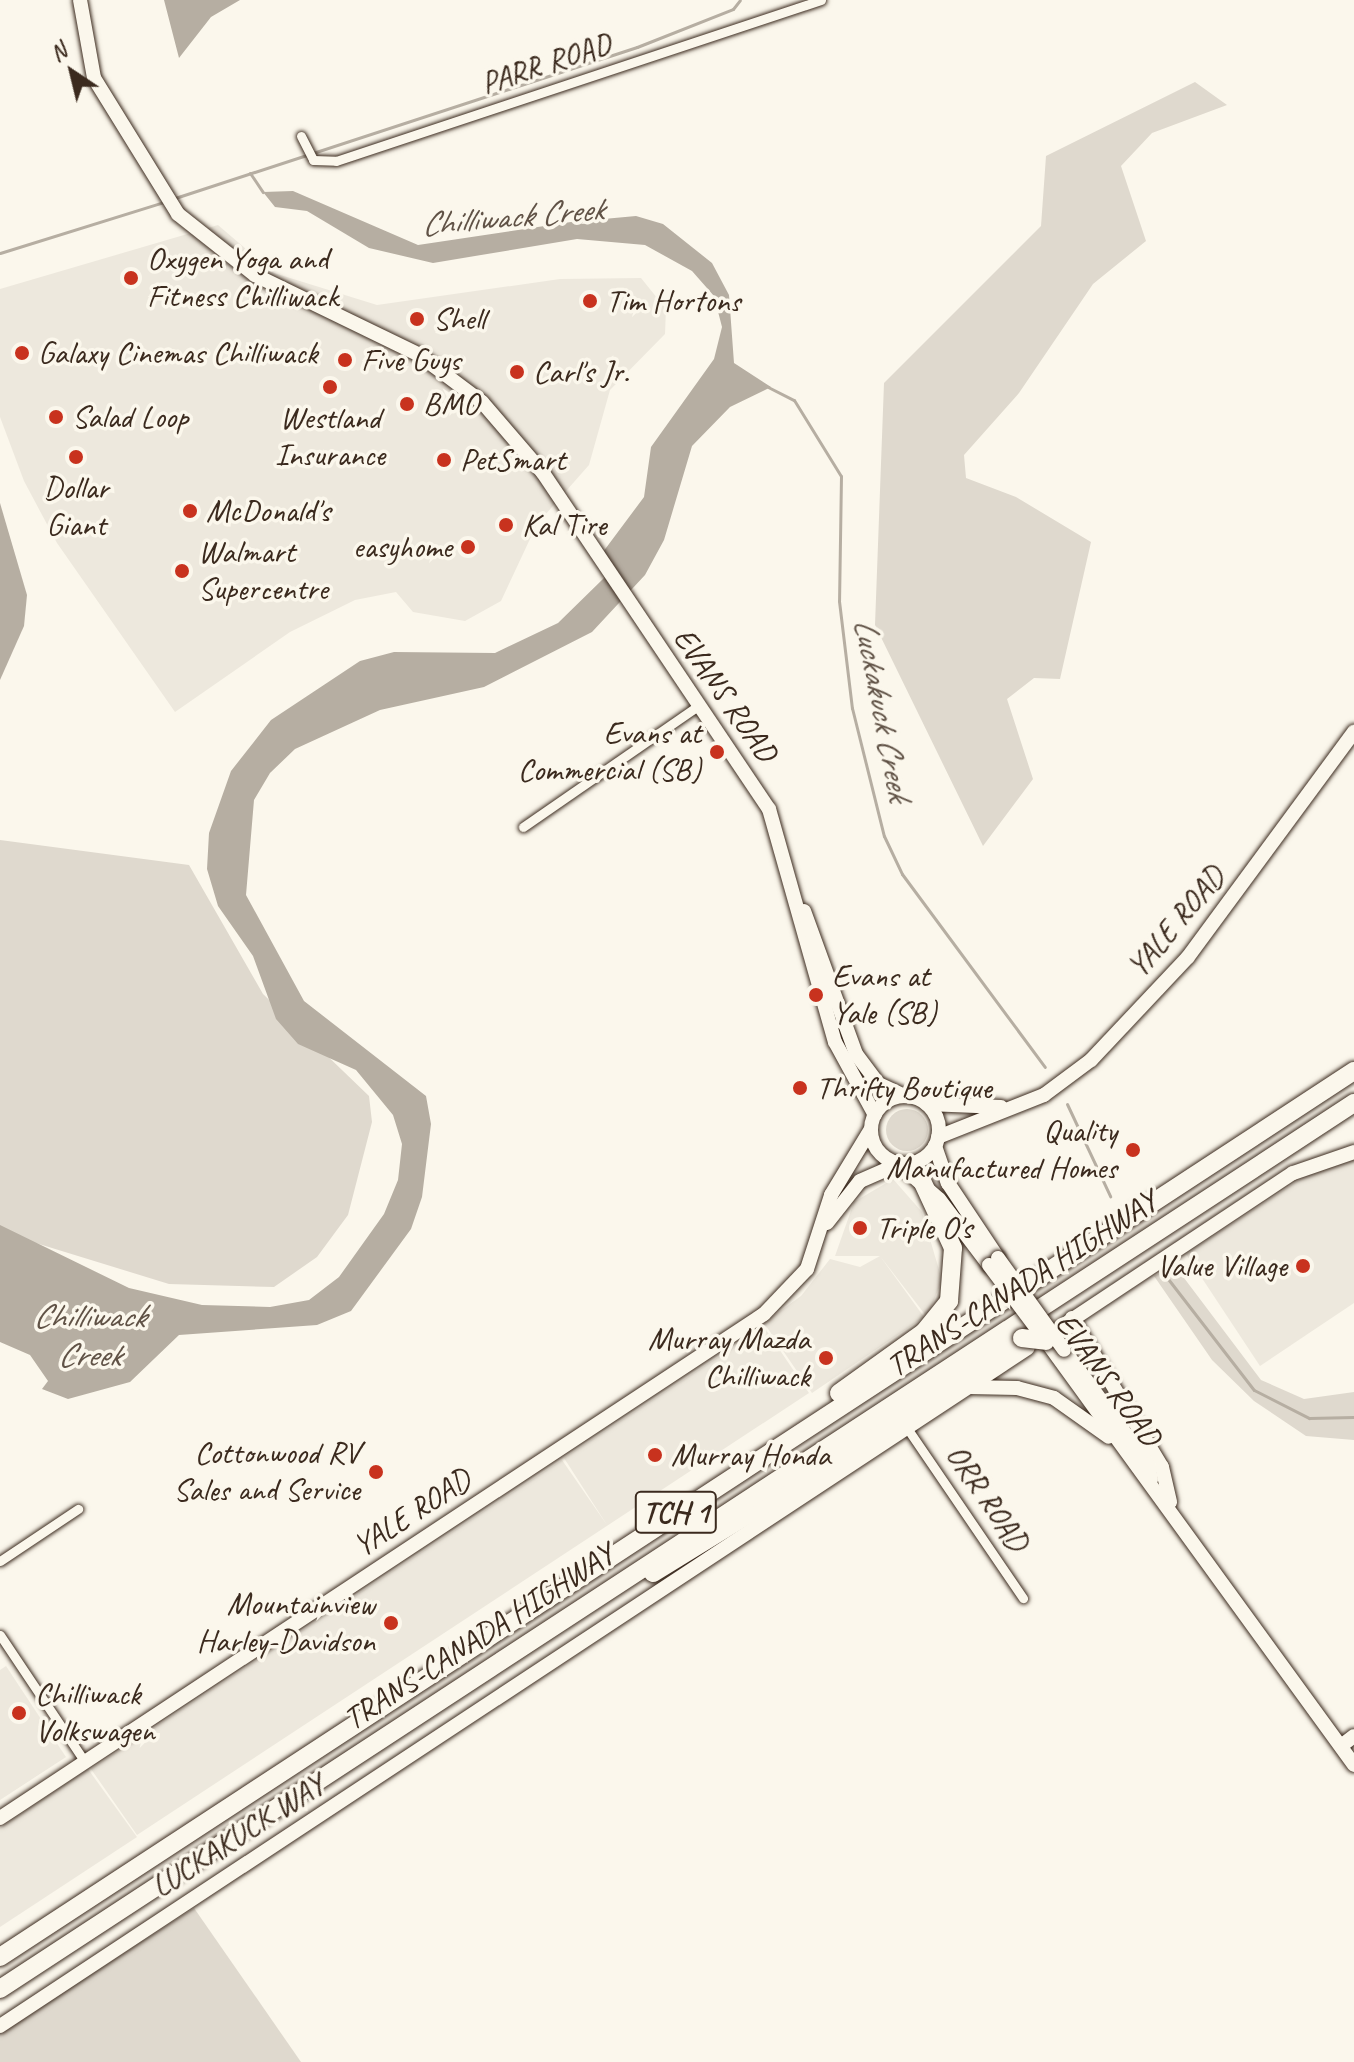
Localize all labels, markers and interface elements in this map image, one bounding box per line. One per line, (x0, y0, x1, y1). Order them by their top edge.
street label: PARR ROAD (475, 25, 617, 103)
north arrow (32, 32, 112, 112)
text: N (45, 37, 72, 68)
water label: Chilliwack Creek (419, 188, 605, 244)
place label: Oxygen Yoga and Fitness Chilliwack (147, 241, 338, 316)
marker: Oxygen Yoga and Fitness Chilliwack (122, 269, 140, 287)
place label: Tim Hortons (606, 282, 740, 320)
marker: Tim Hortons (581, 292, 599, 310)
place label: Shell (433, 300, 485, 338)
marker: Shell (408, 310, 426, 328)
place label: Galaxy Cinemas Chilliwack (38, 334, 318, 372)
place label: Five Guys (361, 341, 460, 379)
marker: Galaxy Cinemas Chilliwack (13, 344, 31, 362)
marker: Five Guys (336, 351, 354, 369)
place label: Carl's Jr. (533, 353, 629, 391)
marker: Carl's Jr. (508, 363, 526, 381)
marker: Westland Insurance (321, 378, 339, 396)
place label: BMO (423, 385, 479, 423)
marker: BMO (398, 395, 416, 413)
place label: Salad Loop (72, 398, 188, 436)
place label: Westland Insurance (275, 400, 385, 475)
marker: Salad Loop (47, 408, 65, 426)
place label: PetSmart (460, 441, 565, 479)
marker: Dollar Giant (67, 448, 85, 466)
marker: PetSmart (435, 451, 453, 469)
place label: Dollar Giant (43, 470, 109, 545)
place label: McDonald's (206, 492, 330, 530)
marker: McDonald's (181, 502, 199, 520)
place label: Kal Tire (522, 506, 606, 544)
marker: Kal Tire (497, 516, 515, 534)
place label: easyhome (353, 528, 452, 566)
place label: Walmart Supercentre (198, 534, 328, 609)
marker: easyhome (459, 538, 477, 556)
marker: Walmart Supercentre (173, 562, 191, 580)
water label: Luckakuck Creek (845, 615, 921, 803)
street label: EVANS ROAD (665, 620, 785, 770)
place label: Evans at Commercial (SB) (518, 715, 701, 790)
marker: Evans at Commercial (SB) (708, 743, 726, 761)
street label: YALE ROAD (1118, 858, 1234, 986)
place label: Evans at Yale (SB) (832, 958, 936, 1033)
marker: Evans at Yale (SB) (807, 986, 825, 1004)
place label: Thrifty Boutique (816, 1069, 992, 1107)
marker: Thrifty Boutique (791, 1079, 809, 1097)
place label: Quality Manufactured Homes (886, 1113, 1117, 1188)
marker: Quality Manufactured Homes (1124, 1141, 1142, 1159)
street label: TRANS-CANADA HIGHWAY (880, 1182, 1164, 1386)
place label: Triple O's (876, 1209, 972, 1247)
marker: Triple O's (851, 1219, 869, 1237)
place label: Value Village (1156, 1247, 1287, 1285)
marker: Value Village (1294, 1257, 1312, 1275)
water label: Chilliwack Creek (33, 1295, 145, 1374)
street label: EVANS ROAD (1047, 1306, 1169, 1454)
place label: Murray Mazda Chilliwack (648, 1321, 810, 1396)
marker: Murray Mazda Chilliwack (817, 1349, 835, 1367)
place label: Cottonwood RV Sales and Service (172, 1435, 360, 1510)
place label: Murray Honda (671, 1436, 829, 1474)
street label: ORR ROAD (936, 1436, 1038, 1560)
marker: Murray Honda (646, 1446, 664, 1464)
street label: YALE ROAD (345, 1460, 479, 1566)
marker: Cottonwood RV Sales and Service (367, 1463, 385, 1481)
road number: TCH 1 (634, 1486, 718, 1538)
street label: TRANS-CANADA HIGHWAY (337, 1535, 621, 1739)
place label: Mountainview Harley-Davidson (197, 1586, 375, 1661)
marker: Mountainview Harley-Davidson (382, 1614, 400, 1632)
place label: Chilliwack Volkswagen (35, 1676, 155, 1751)
marker: Chilliwack Volkswagen (10, 1704, 28, 1722)
street label: LUCKAKUCK WAY (144, 1766, 332, 1906)

